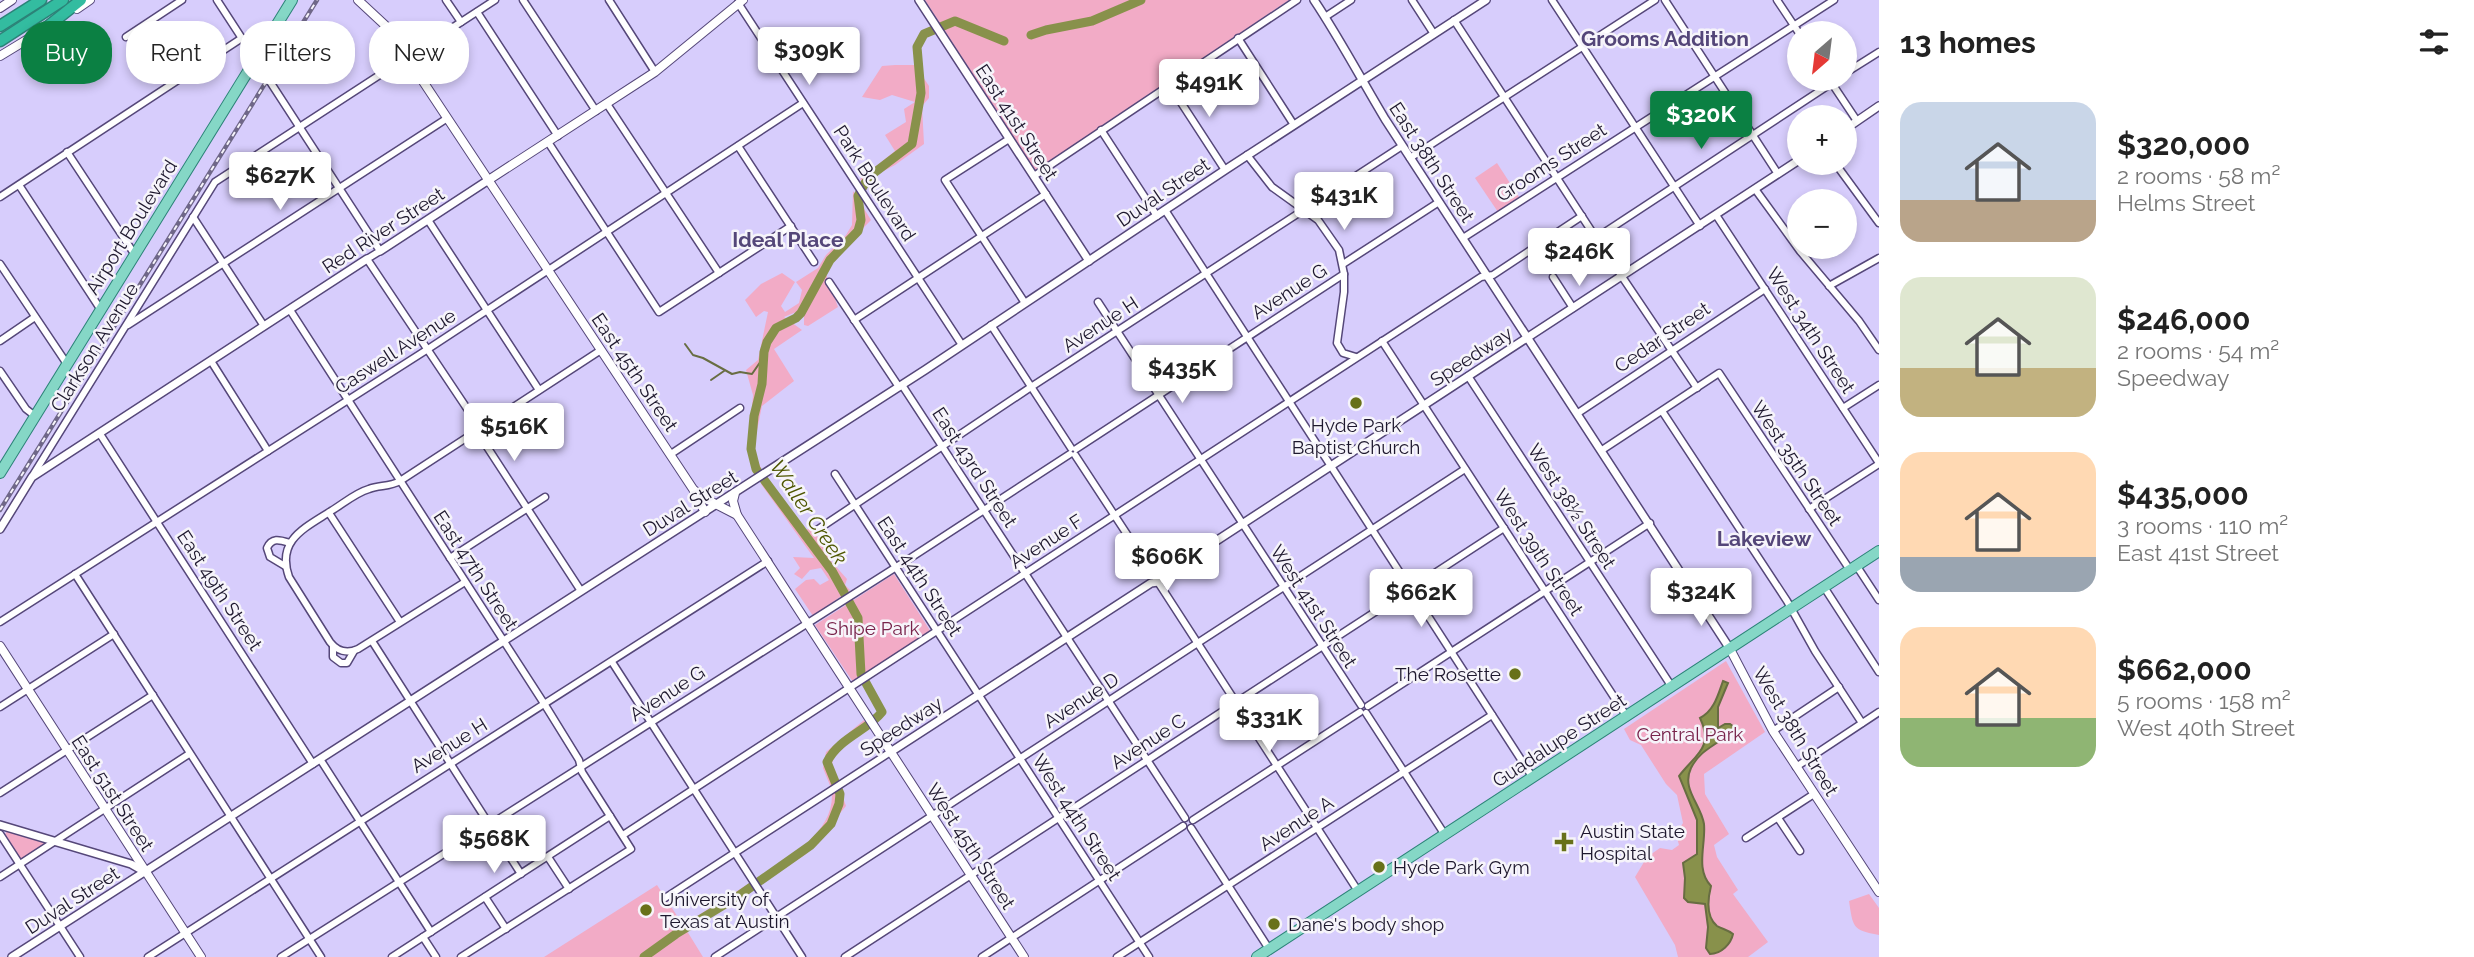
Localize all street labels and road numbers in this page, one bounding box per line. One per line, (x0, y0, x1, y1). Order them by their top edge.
street label: East 41st Street (971, 60, 1063, 185)
street label: East 38th Street (1385, 98, 1479, 227)
street label: Grooms Street (1492, 118, 1611, 206)
street label: Park Boulevard (829, 121, 921, 245)
street label: Duval Street (1112, 153, 1214, 231)
street label: Airport Boulevard (81, 156, 181, 298)
street label: Red River Street (318, 182, 449, 278)
street label: Avenue G (1247, 259, 1331, 323)
street label: West 34th Street (1762, 263, 1860, 398)
street label: Clarkson Avenue (46, 279, 142, 415)
street label: Avenue H (1058, 291, 1142, 357)
street label: Cedar Street (1610, 297, 1714, 377)
street label: Caswell Avenue (331, 304, 459, 398)
street label: East 45th Street (587, 309, 683, 436)
street label: Speedway (1426, 321, 1516, 391)
street label: West 35th Street (1747, 396, 1847, 530)
street label: East 43rd Street (928, 403, 1022, 532)
street label: West 38½ Street (1523, 439, 1621, 573)
street label: Duval Street (639, 465, 742, 541)
street label: West 39th Street (1490, 485, 1588, 620)
street label: East 47th Street (429, 506, 523, 634)
street label: Avenue F (1005, 509, 1087, 573)
street label: East 44th Street (873, 512, 967, 640)
street label: East 49th Street (173, 526, 267, 655)
street label: West 41st Street (1266, 541, 1362, 672)
street label: Avenue G (625, 661, 709, 725)
street label: West 38th Street (1749, 663, 1843, 800)
street label: Avenue D (1039, 668, 1123, 732)
street label: Guadalupe Street (1488, 688, 1630, 791)
street label: Speedway (856, 691, 946, 761)
street label: Avenue C (1107, 709, 1189, 773)
street label: Avenue H (407, 713, 491, 777)
street label: East 51st Street (67, 731, 159, 856)
street label: West 44th Street (1028, 750, 1126, 885)
street label: West 45th Street (922, 779, 1020, 914)
street label: Avenue A (1255, 791, 1337, 855)
street label: Duval Street (21, 861, 123, 938)

